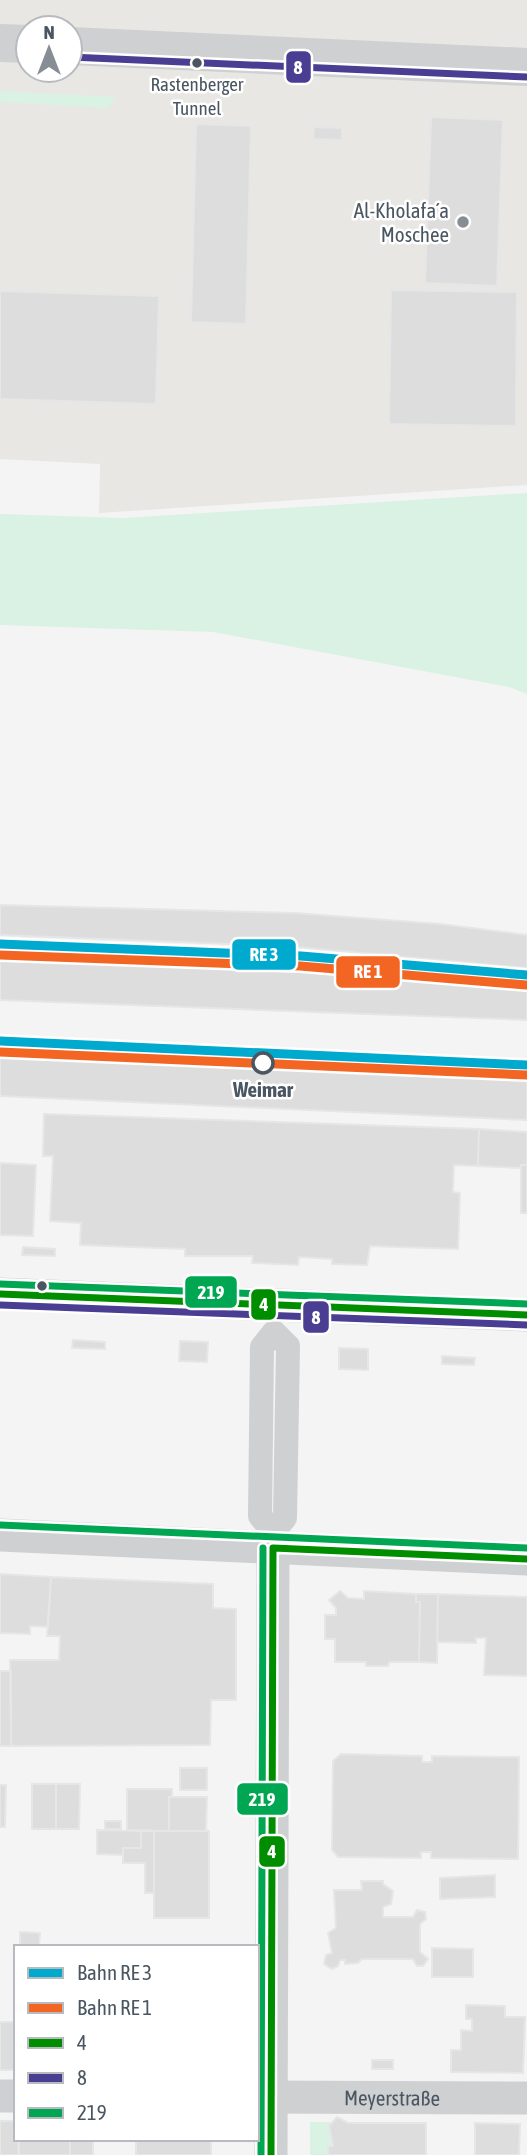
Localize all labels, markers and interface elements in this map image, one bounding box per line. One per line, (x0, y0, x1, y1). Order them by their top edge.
north arrow (14, 14, 84, 84)
text: N (43, 21, 55, 43)
line badge: 8 (285, 50, 312, 84)
marker: Rastenberger Tunnel (190, 56, 204, 70)
text: 8 (294, 56, 303, 78)
place label: Rastenberger Tunnel (151, 73, 244, 119)
place label: Al-Kholafa´a Moschee (354, 198, 449, 246)
marker: Al-Kholafa´a Moschee (455, 214, 471, 230)
line badge: RE 3 (231, 938, 297, 971)
text: RE 3 (249, 943, 279, 965)
line badge: RE 1 (335, 955, 401, 989)
text: RE 1 (353, 960, 383, 982)
marker: Weimar (252, 1052, 274, 1074)
place label: Weimar (232, 1077, 294, 1101)
line badge: 219 (184, 1275, 238, 1309)
unlabelled marker (35, 1279, 49, 1293)
text: 219 (198, 1281, 224, 1303)
line badge: 4 (250, 1288, 277, 1321)
text: 4 (259, 1293, 269, 1315)
line badge: 8 (302, 1300, 330, 1334)
text: 8 (312, 1306, 321, 1328)
line badge: 219 (236, 1782, 289, 1816)
text: 219 (249, 1788, 275, 1810)
line badge: 4 (258, 1835, 286, 1868)
text: 4 (267, 1840, 277, 1862)
legend (14, 1945, 259, 2141)
text: Bahn RE 3 (77, 1960, 152, 1984)
text: Bahn RE 1 (77, 1995, 152, 2019)
text: 4 (77, 2030, 87, 2054)
text: 8 (77, 2065, 87, 2089)
street label: Meyerstraße (344, 2085, 440, 2110)
text: 219 (77, 2100, 107, 2124)

